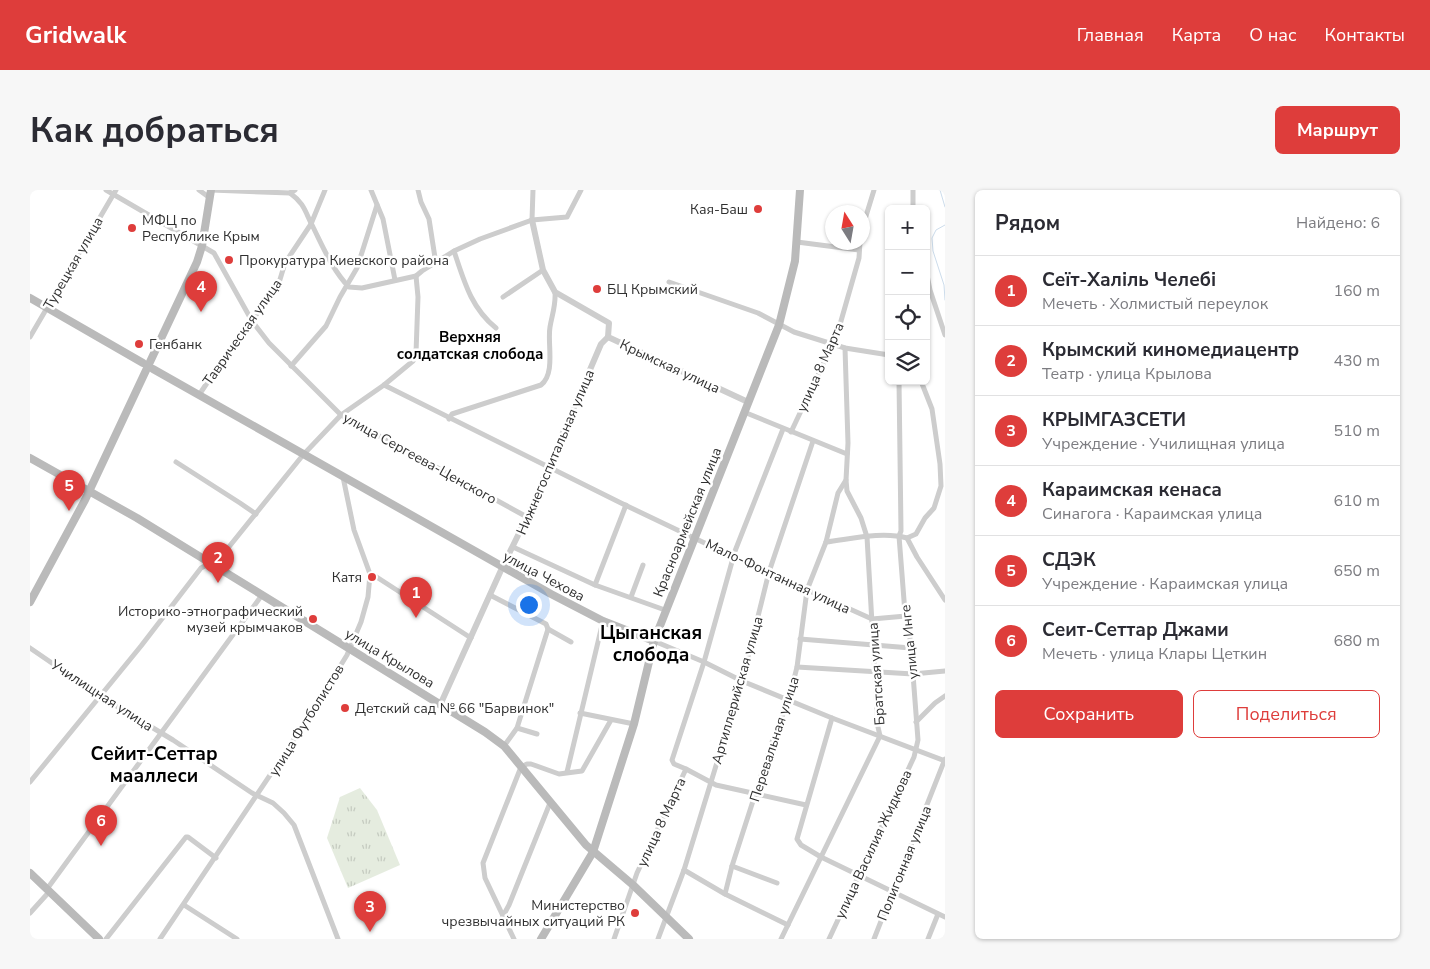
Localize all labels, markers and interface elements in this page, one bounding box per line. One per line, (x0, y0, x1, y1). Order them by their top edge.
text: Gridwalk (25, 19, 126, 51)
text: Главная (1077, 23, 1144, 47)
text: Карта (1172, 23, 1221, 47)
text: О нас (1249, 23, 1297, 47)
text: Контакты (1325, 23, 1405, 47)
button: Маршрут (1275, 106, 1400, 154)
text: Как добраться (30, 107, 279, 154)
place label: Кая-Баш (690, 200, 748, 219)
marker: Кая-Баш (752, 203, 764, 215)
north arrow (825, 205, 870, 250)
map controls (885, 205, 930, 385)
button: + (885, 205, 930, 250)
text: Рядом (995, 209, 1060, 237)
place label: МФЦ по Республике Крым (142, 211, 260, 246)
text: Найдено: 6 (1296, 212, 1380, 234)
street label: Турецкая улица (39, 213, 108, 313)
marker: МФЦ по Республике Крым (126, 222, 138, 234)
button: − (885, 250, 930, 295)
place label: Прокуратура Киевского района (239, 251, 449, 270)
marker: Прокуратура Киевского района (223, 254, 235, 266)
text: Сеїт-Халіль Челебі (1042, 267, 1216, 293)
pin: 4 (185, 271, 217, 312)
street label: Таврическая улица (198, 275, 286, 389)
place label: БЦ Крымский (607, 280, 698, 299)
text: 1 (1006, 280, 1016, 302)
text: 160 m (1333, 280, 1380, 302)
marker: БЦ Крымский (591, 283, 603, 295)
text: Мечеть · Холмистый переулок (1042, 293, 1268, 315)
button: locate (885, 295, 930, 340)
street label: улица 8 Марта (792, 319, 849, 415)
district label: Верхняя солдатская слобода (397, 327, 543, 364)
place label: Генбанк (149, 335, 202, 354)
street label: Крымская улица (617, 335, 723, 398)
text: Крымский киномедиацентр (1042, 337, 1299, 363)
marker: Генбанк (133, 338, 145, 350)
button: layers (885, 340, 930, 385)
text: 2 (1006, 350, 1016, 372)
text: 430 m (1333, 350, 1380, 372)
text: Театр · улица Крылова (1042, 363, 1212, 385)
street label: Нижнегоспитальная улица (512, 367, 599, 538)
text: КРЫМГАЗСЕТИ (1042, 407, 1186, 433)
street label: улица Сергеева-Ценского (339, 408, 500, 509)
text: 3 (1006, 420, 1016, 442)
text: 510 m (1333, 420, 1380, 442)
text: Учреждение · Училищная улица (1042, 433, 1285, 455)
street label: Красноармейская улица (649, 444, 726, 600)
pin: 5 (53, 470, 85, 511)
text: Караимская кенаса (1042, 477, 1222, 503)
text: 4 (1006, 490, 1016, 512)
text: 610 m (1333, 490, 1380, 512)
text: Синагога · Караимская улица (1042, 503, 1262, 525)
street label: Мало-Фонтанная улица (702, 535, 853, 618)
pin: 2 (202, 542, 234, 583)
street label: улица Чехова (500, 547, 588, 606)
text: СДЭК (1042, 547, 1096, 573)
text: 5 (1006, 560, 1016, 582)
text: 650 m (1333, 560, 1380, 582)
place label: Катя (332, 568, 362, 587)
marker: Катя (366, 571, 378, 583)
text: Учреждение · Караимская улица (1042, 573, 1288, 595)
pin: 1 (400, 577, 432, 618)
your location (516, 592, 542, 618)
place label: Историко-этнографический музей крымчаков (118, 602, 303, 637)
street label: улица Инге (896, 604, 923, 680)
marker: Историко-этнографический музей крымчаков (307, 613, 319, 625)
street label: Артиллерийская улица (707, 614, 768, 766)
text: Сеит-Сеттар Джами (1042, 617, 1229, 643)
district label: Цыганская слобода (600, 620, 702, 668)
street label: Братская улица (863, 622, 890, 726)
street label: улица Крылова (341, 624, 438, 693)
text: 6 (1006, 630, 1016, 652)
text: 680 m (1333, 630, 1380, 652)
text: Мечеть · улица Клары Цеткин (1042, 643, 1267, 665)
street label: Училищная улица (46, 655, 157, 736)
street label: улица Футболистов (264, 661, 349, 780)
street label: Перевальная улица (745, 674, 804, 804)
button: Сохранить (995, 690, 1183, 738)
button: Поделиться (1193, 690, 1380, 738)
place label: Детский сад № 66 "Барвинок" (355, 699, 554, 718)
marker: Детский сад № 66 "Барвинок" (339, 702, 351, 714)
district label: Сейит-Сеттар мааллеси (90, 741, 218, 789)
street label: улица Василия Жидкова (831, 767, 916, 922)
street label: улица 8 Марта (633, 775, 690, 870)
street label: Полигонная улица (873, 803, 936, 924)
pin: 6 (85, 805, 117, 846)
pin: 3 (354, 891, 386, 932)
place label: Министерство чрезвычайных ситуаций РК (442, 896, 625, 931)
marker: Министерство чрезвычайных ситуаций РК (629, 907, 641, 919)

